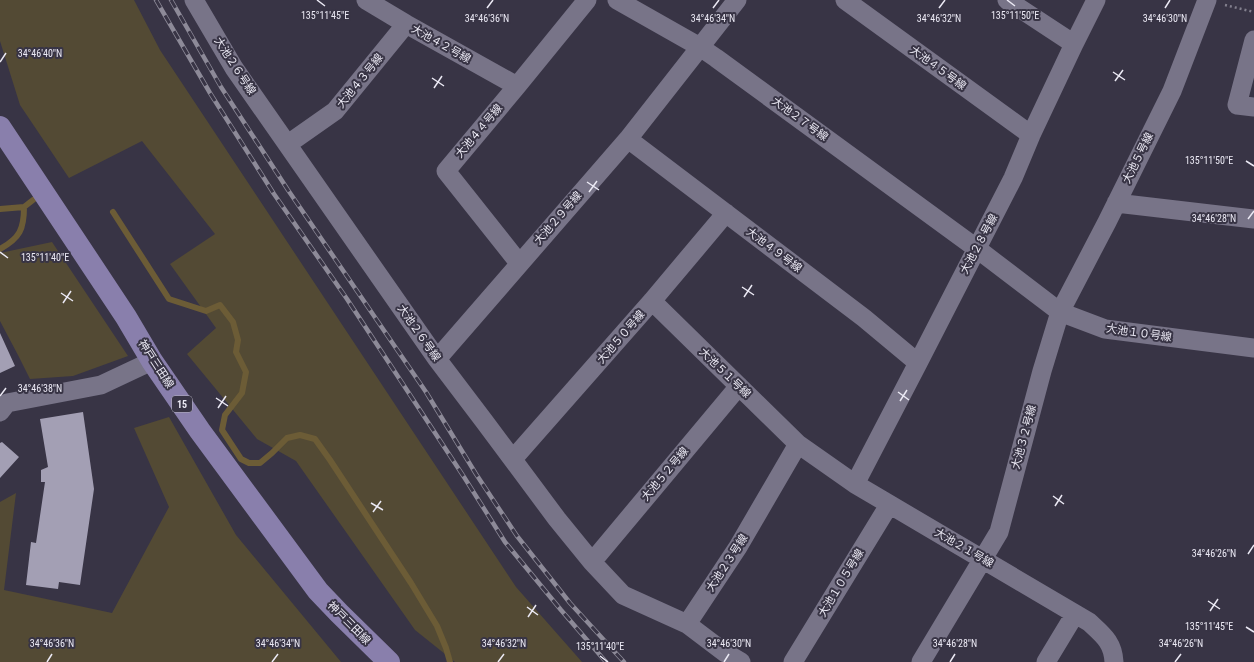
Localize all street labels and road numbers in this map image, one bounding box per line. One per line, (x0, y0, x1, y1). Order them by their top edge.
street label: 大池４２号線 (409, 22, 473, 66)
street label: 大池２６号線 (212, 35, 258, 97)
street label: 大池４５号線 (907, 43, 969, 93)
street label: 大池４３号線 (334, 51, 386, 111)
street label: 大池２７号線 (769, 94, 831, 144)
street label: 大池４４号線 (453, 102, 505, 160)
street label: 大池５号線 (1120, 130, 1156, 186)
street label: 大池２９号線 (531, 189, 585, 247)
street label: 大池２８号線 (958, 212, 1000, 276)
street label: 大池４９号線 (744, 225, 804, 275)
street label: 大池２６号線 (395, 302, 443, 364)
street label: 大池５０号線 (594, 308, 648, 366)
street label: 大池１０号線 (1105, 322, 1173, 344)
street label: 神戸三田線 (136, 337, 176, 391)
street label: 大池５１号線 (697, 345, 753, 401)
road number: 15 (172, 396, 192, 412)
street label: 大池３２号線 (1009, 403, 1039, 471)
street label: 大池５２号線 (639, 445, 691, 503)
street label: 大池２１号線 (932, 526, 996, 570)
street label: 大池２３号線 (704, 532, 750, 594)
street label: 大池１０５号線 (816, 547, 866, 619)
street label: 神戸三田線 (325, 599, 373, 647)

